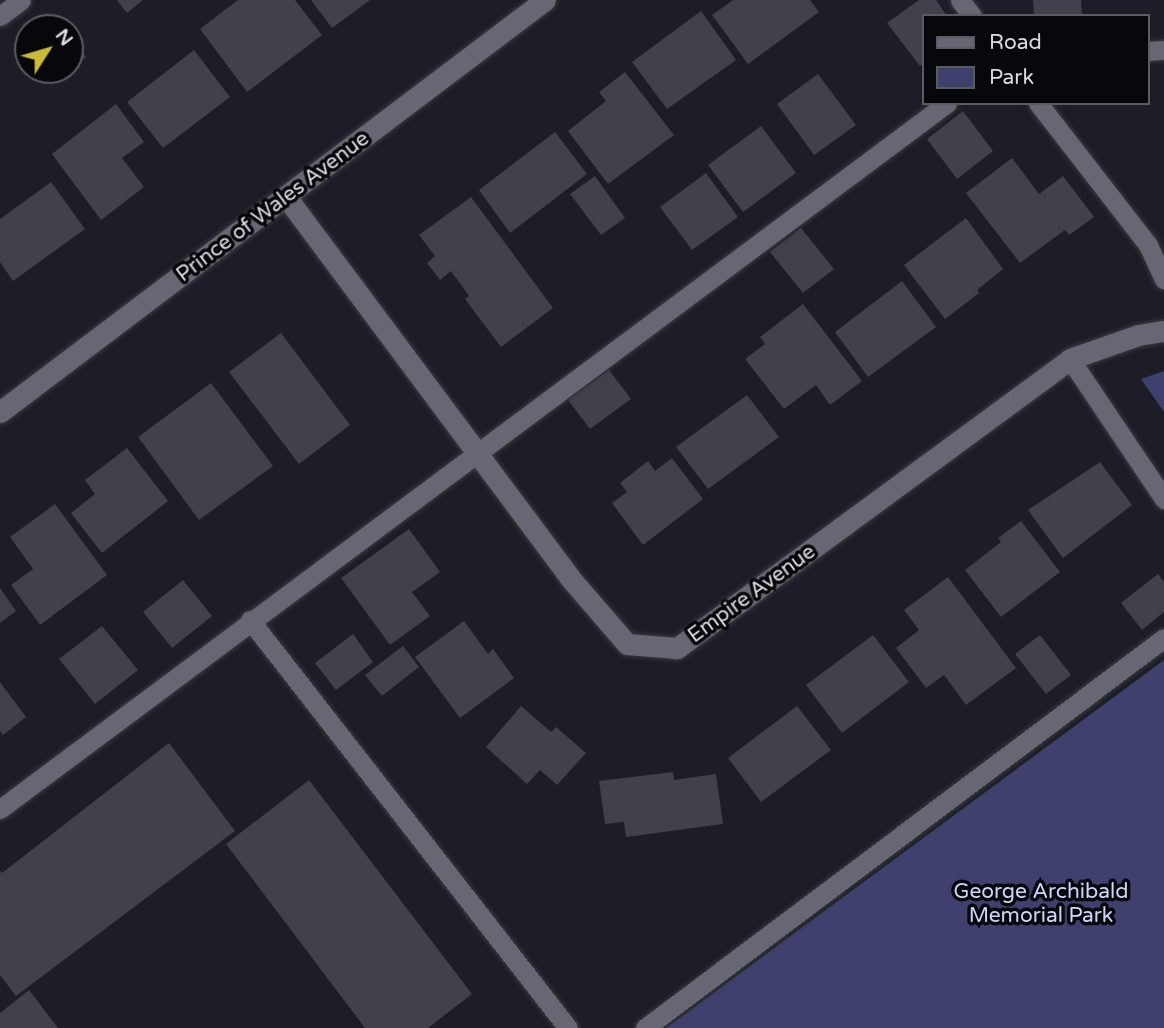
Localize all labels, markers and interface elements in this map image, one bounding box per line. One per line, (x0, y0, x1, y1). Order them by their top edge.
north arrow (14, 14, 84, 84)
legend (922, 14, 1150, 105)
text: N (51, 25, 78, 50)
text: Road (989, 30, 1042, 55)
text: Park (989, 65, 1034, 90)
street label: Prince of Wales Avenue (172, 126, 374, 288)
street label: Empire Avenue (683, 539, 821, 649)
park label: George Archibald Memorial Park (954, 879, 1128, 929)

